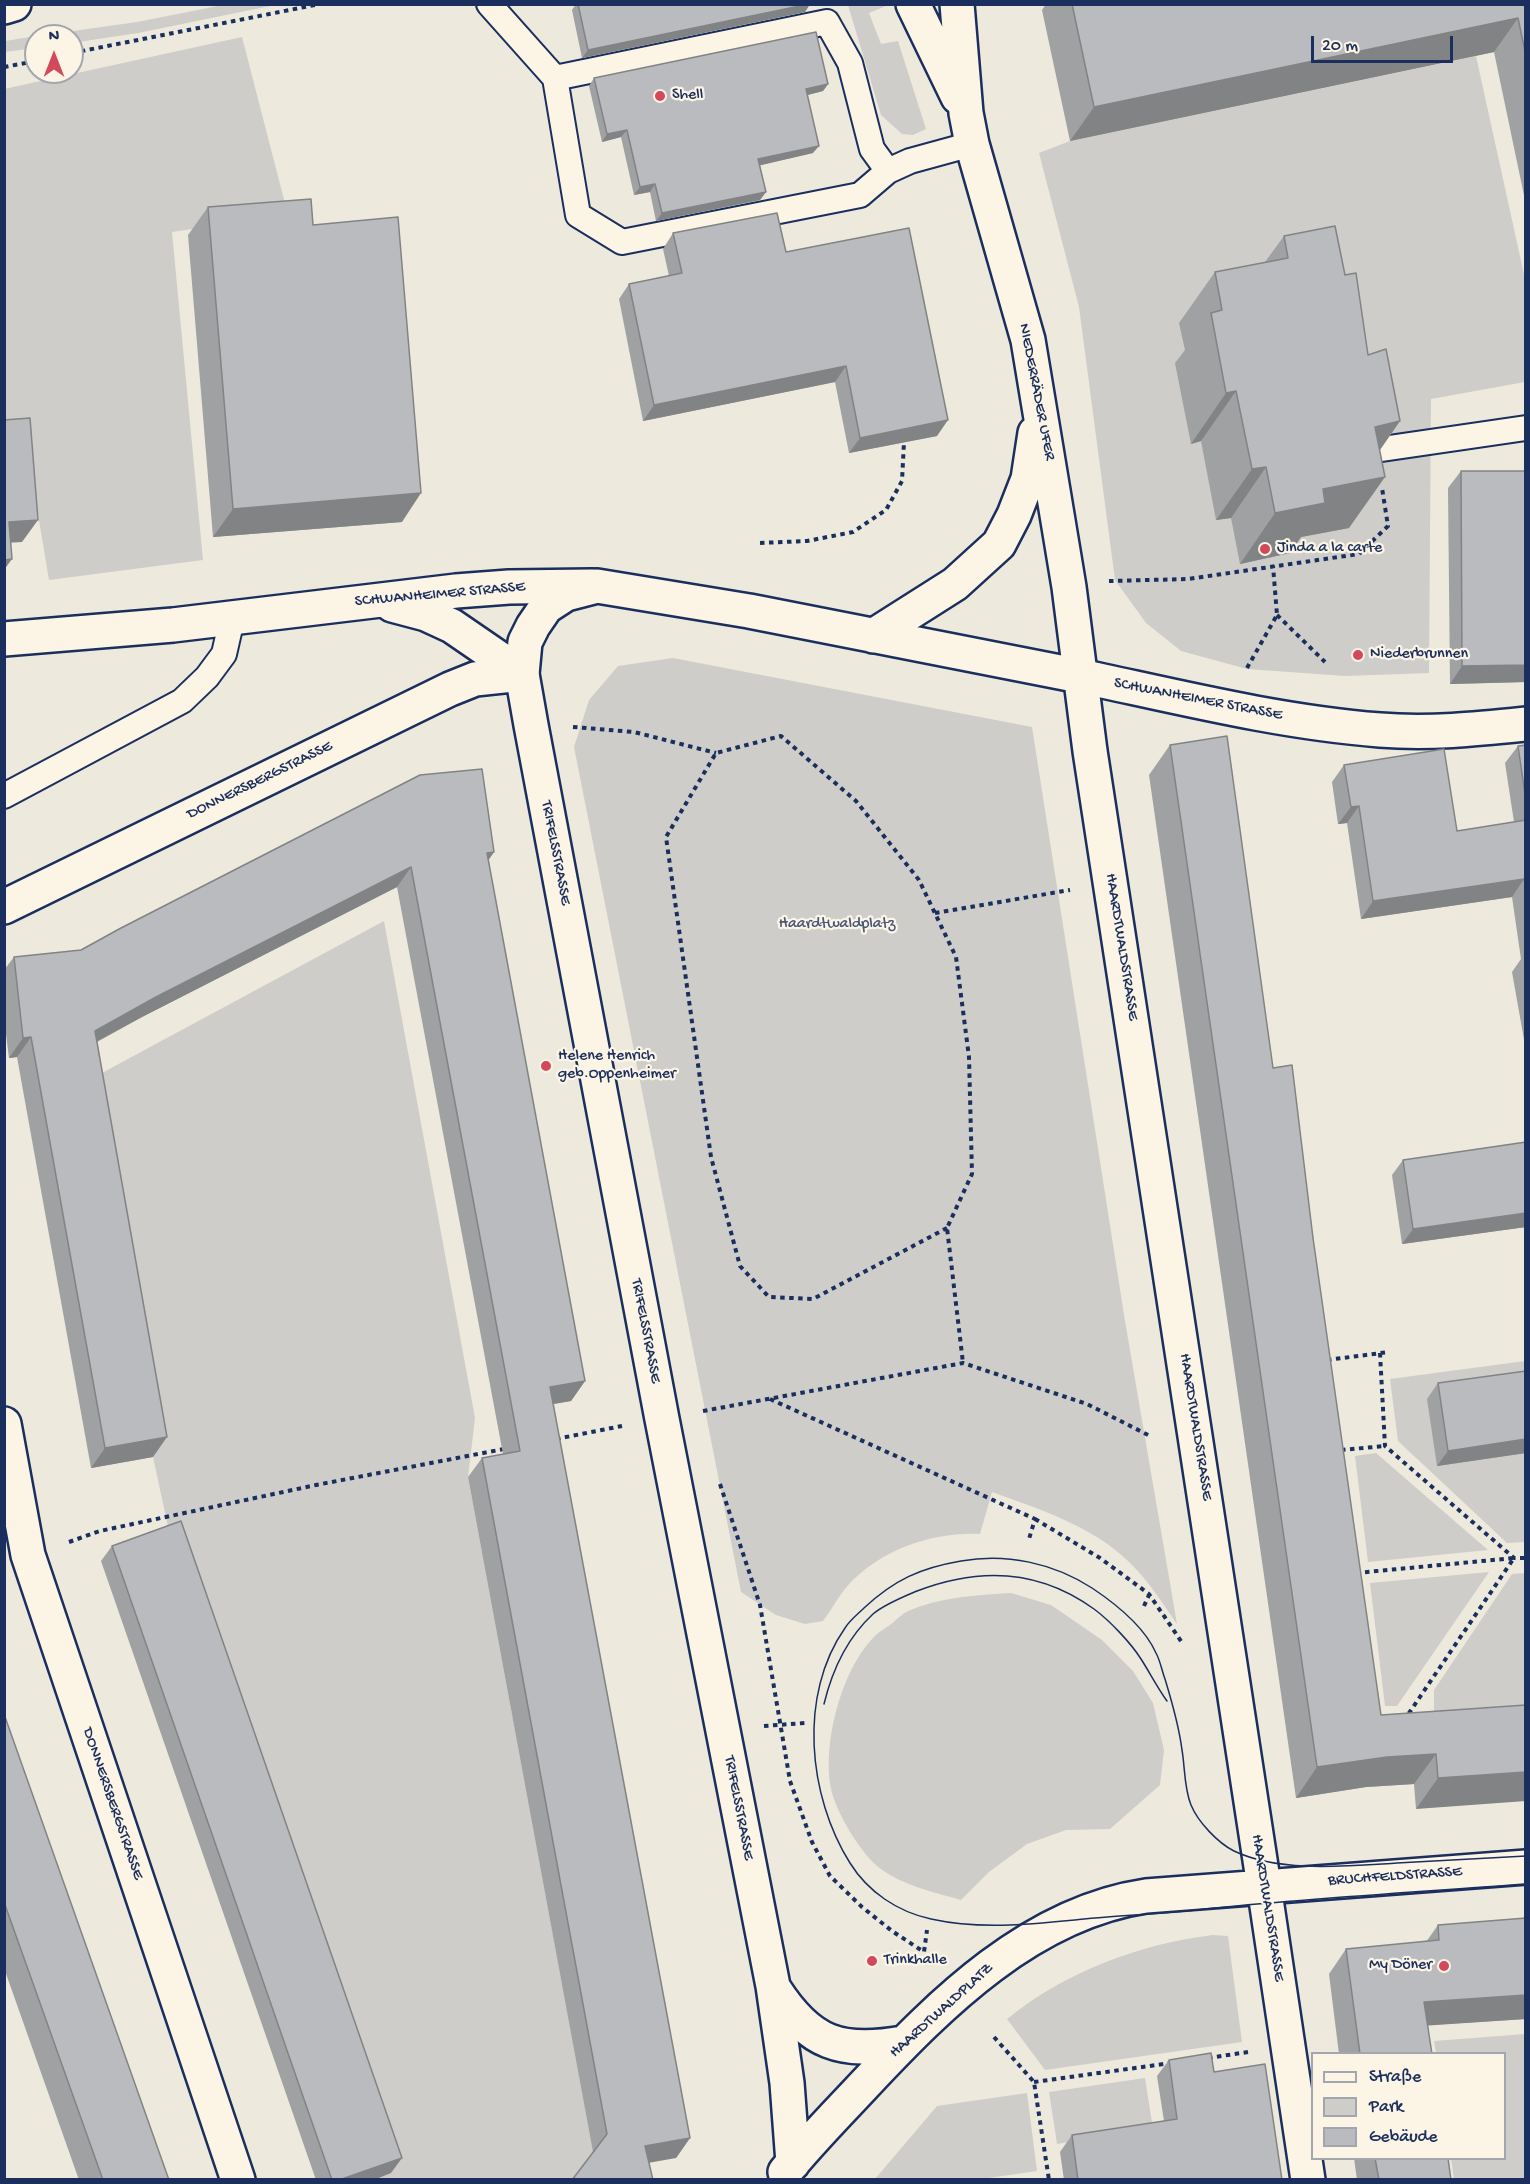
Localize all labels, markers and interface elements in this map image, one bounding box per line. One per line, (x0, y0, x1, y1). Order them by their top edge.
north arrow (24, 24, 84, 84)
scale bar (1314, 24, 1456, 62)
text: N (49, 28, 59, 47)
text: 20 m (1322, 36, 1358, 57)
place label: Shell (672, 86, 703, 106)
marker: Shell (653, 89, 667, 103)
street label: NIEDERRÄDER UFER (1013, 322, 1059, 462)
place label: Jinda a la carte (1277, 539, 1382, 559)
marker: Jinda a la carte (1258, 542, 1272, 556)
street label: SCHWANHEIMER STRASSE (354, 578, 526, 612)
place label: Niederbrunnen (1370, 645, 1468, 665)
marker: Niederbrunnen (1351, 648, 1365, 662)
street label: SCHWANHEIMER STRASSE (1112, 674, 1284, 726)
street label: DONNERSBERGSTRASSE (184, 737, 336, 825)
street label: TRIFELSSTRASSE (535, 799, 575, 907)
street label: HAARDTWALDSTRASSE (1100, 872, 1142, 1022)
park label: Haardtwaldplatz (779, 915, 895, 935)
place label: Helene Henrich geb.Oppenheimer (558, 1047, 676, 1085)
marker: Helene Henrich geb.Oppenheimer (539, 1059, 553, 1073)
street label: TRIFELSSTRASSE (625, 1277, 665, 1385)
street label: HAARDTWALDSTRASSE (1174, 1352, 1216, 1502)
street label: DONNERSBERGSTRASSE (77, 1725, 147, 1883)
street label: TRIFELSSTRASSE (718, 1754, 758, 1862)
street label: HAARDTWALDSTRASSE (1246, 1833, 1288, 1983)
street label: BRUCHFELDSTRASSE (1327, 1863, 1463, 1891)
place label: Trinkhalle (884, 1951, 947, 1971)
marker: Trinkhalle (865, 1954, 879, 1968)
place label: My Döner (1369, 1956, 1432, 1976)
street label: HAARDTWALDPLATZ (886, 1959, 998, 2063)
marker: My Döner (1437, 1959, 1451, 1973)
legend (1311, 2052, 1506, 2160)
text: Straße (1369, 2067, 1421, 2088)
text: Park (1369, 2097, 1403, 2118)
text: Gebäude (1369, 2127, 1437, 2148)

